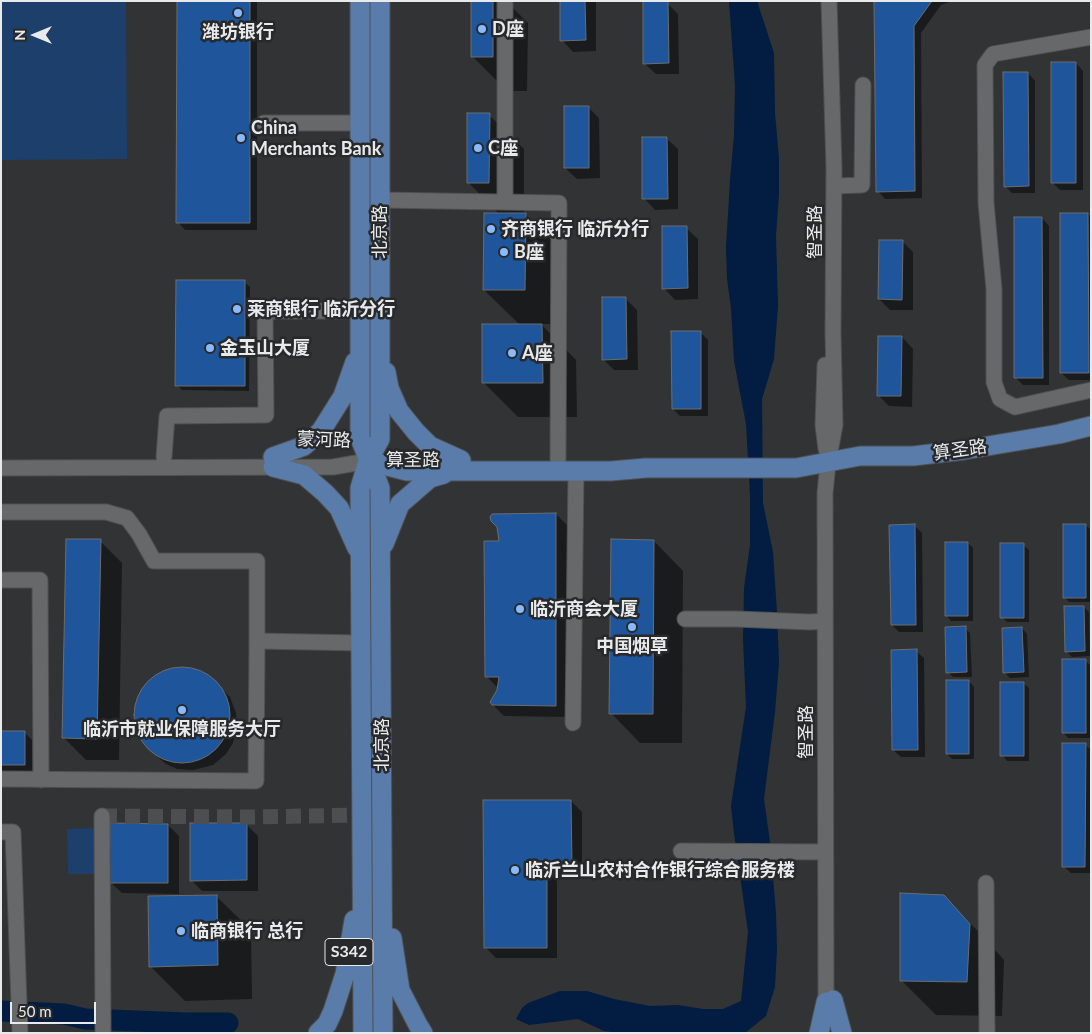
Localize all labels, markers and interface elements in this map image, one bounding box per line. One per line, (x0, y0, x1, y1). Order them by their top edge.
marker: 潍坊银行 (232, 7, 244, 19)
north arrow (10, 10, 60, 60)
place label: D座 (492, 18, 524, 40)
place label: 潍坊银行 (202, 21, 274, 43)
marker: D座 (476, 23, 488, 35)
text: N (11, 30, 28, 40)
place label: China Merchants Bank (251, 117, 381, 160)
marker: China Merchants Bank (235, 132, 247, 144)
place label: C座 (488, 137, 518, 159)
marker: C座 (472, 142, 484, 154)
street label: 北京路 (369, 205, 391, 259)
street label: 智圣路 (804, 205, 826, 259)
place label: 齐商银行 临沂分行 (501, 218, 649, 240)
marker: 齐商银行 临沂分行 (485, 223, 497, 235)
place label: B座 (514, 241, 544, 263)
marker: B座 (498, 246, 510, 258)
place label: 莱商银行 临沂分行 (247, 298, 395, 320)
marker: 莱商银行 临沂分行 (231, 303, 243, 315)
place label: 金玉山大厦 (220, 337, 310, 359)
marker: 金玉山大厦 (204, 342, 216, 354)
place label: A座 (522, 342, 553, 364)
marker: A座 (506, 347, 518, 359)
street label: 蒙河路 (297, 428, 351, 452)
street label: 算圣路 (932, 436, 988, 464)
street label: 算圣路 (386, 449, 440, 471)
place label: 临沂商会大厦 (530, 598, 638, 620)
marker: 临沂商会大厦 (514, 603, 526, 615)
marker: 中国烟草 (626, 621, 638, 633)
place label: 中国烟草 (596, 635, 668, 657)
marker: 临沂市就业保障服务大厅 (176, 704, 188, 716)
street label: 智圣路 (795, 705, 817, 759)
place label: 临沂市就业保障服务大厅 (83, 718, 281, 740)
street label: 北京路 (371, 718, 393, 772)
place label: 临沂兰山农村合作银行综合服务楼 (525, 859, 795, 881)
marker: 临沂兰山农村合作银行综合服务楼 (509, 864, 521, 876)
place label: 临商银行 总行 (191, 920, 303, 942)
marker: 临商银行 总行 (175, 925, 187, 937)
road number: S342 (325, 939, 373, 966)
scale bar (12, 992, 99, 1024)
text: 50 m (18, 1002, 52, 1020)

